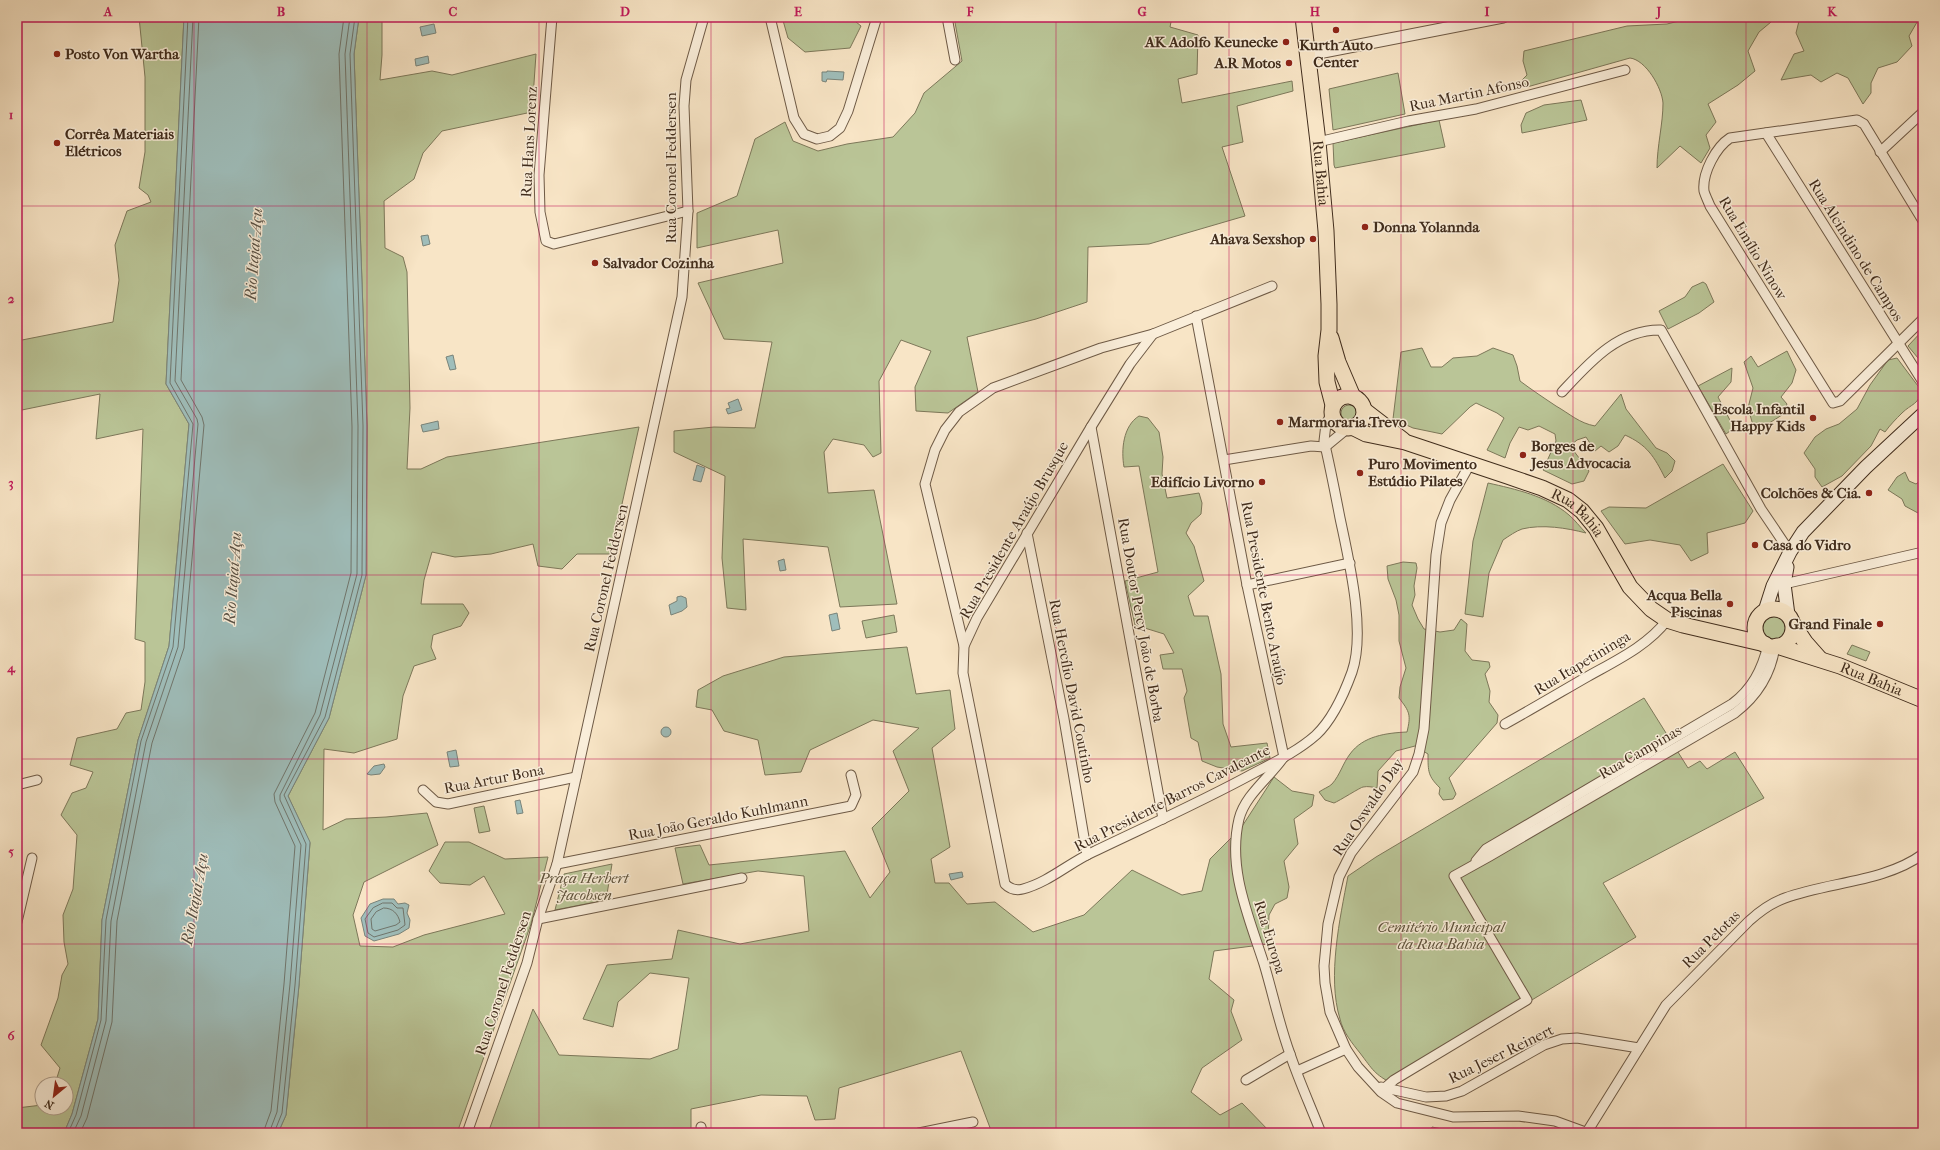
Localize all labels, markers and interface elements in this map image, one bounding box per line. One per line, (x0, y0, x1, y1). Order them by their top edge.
text: A (103, 4, 113, 19)
text: B (277, 4, 286, 19)
text: C (449, 4, 458, 19)
text: D (620, 4, 630, 19)
text: E (794, 4, 802, 19)
text: F (966, 4, 974, 19)
text: G (1137, 4, 1147, 19)
text: H (1310, 4, 1321, 19)
text: I (1484, 4, 1490, 19)
text: J (1655, 4, 1662, 20)
text: K (1827, 4, 1838, 19)
marker: Kurth Auto Center (1331, 25, 1341, 35)
place label: AK Adolfo Keunecke (1144, 33, 1279, 51)
place label: Kurth Auto Center (1299, 36, 1373, 71)
marker: AK Adolfo Keunecke (1281, 37, 1291, 47)
place label: Posto Von Wartha (65, 45, 180, 63)
marker: Posto Von Wartha (52, 49, 62, 59)
place label: A.R Motos (1214, 54, 1281, 72)
marker: A.R Motos (1284, 58, 1294, 68)
street label: Rua Martin Afonso (1408, 72, 1531, 115)
street label: Rua Hans Lorenz (517, 86, 541, 198)
street label: Rua Coronel Feddersen (662, 92, 680, 244)
text: 1 (9, 107, 14, 122)
place label: Corrêa Materiais Elétricos (65, 125, 174, 160)
marker: Corrêa Materiais Elétricos (52, 138, 62, 148)
street label: Rua Bahia (1309, 139, 1333, 208)
street label: Rua Alcindino de Campos (1805, 176, 1907, 325)
street label: Rua Emílio Ninow (1715, 193, 1791, 304)
water label: Rio Itajaí-Açu (241, 207, 266, 302)
place label: Donna Yolannda (1373, 218, 1480, 236)
marker: Donna Yolannda (1360, 222, 1370, 232)
place label: Ahava Sexshop (1209, 230, 1305, 248)
marker: Ahava Sexshop (1308, 234, 1318, 244)
place label: Salvador Cozinha (603, 254, 715, 272)
marker: Salvador Cozinha (590, 258, 600, 268)
text: 2 (8, 291, 15, 306)
place label: Escola Infantil Happy Kids (1713, 400, 1806, 435)
place label: Marmoraria Trevo (1287, 413, 1407, 431)
marker: Escola Infantil Happy Kids (1808, 413, 1818, 423)
marker: Marmoraria Trevo (1275, 417, 1285, 427)
place label: Borges de Jesus Advocacia (1529, 437, 1632, 472)
street label: Rua Presidente Araújo Brusque (956, 438, 1073, 622)
marker: Borges de Jesus Advocacia (1518, 450, 1528, 460)
place label: Puro Movimento Estúdio Pilates (1368, 455, 1477, 490)
marker: Puro Movimento Estúdio Pilates (1355, 468, 1365, 478)
place label: Edifício Livorno (1151, 473, 1254, 491)
text: 3 (8, 475, 14, 491)
marker: Edifício Livorno (1257, 477, 1267, 487)
street label: Rua Bahia (1548, 484, 1609, 541)
place label: Colchões & Cia. (1761, 484, 1861, 502)
marker: Colchões & Cia. (1864, 488, 1874, 498)
street label: Rua Presidente Bento Araújo (1237, 500, 1291, 687)
street label: Rua Coronel Feddersen (580, 502, 632, 654)
street label: Rua Doutor Percy João de Borba (1114, 516, 1168, 725)
water label: Rio Itajaí-Açu (220, 531, 245, 626)
place label: Casa do Vidro (1763, 536, 1851, 554)
marker: Casa do Vidro (1750, 540, 1760, 550)
place label: Acqua Bella Piscinas (1646, 586, 1723, 621)
street label: Rua Hercílio David Coutinho (1045, 598, 1099, 785)
marker: Acqua Bella Piscinas (1725, 599, 1735, 609)
place label: Grand Finale (1788, 615, 1873, 633)
marker: Grand Finale (1875, 619, 1885, 629)
street label: Rua Itapetininga (1530, 627, 1634, 699)
street label: Rua Bahia (1838, 658, 1906, 700)
text: 4 (6, 660, 16, 676)
street label: Rua Campinas (1595, 721, 1685, 783)
street label: Rua Presidente Barros Cavalcante (1071, 740, 1274, 855)
street label: Rua Oswaldo Day (1329, 754, 1408, 859)
street label: Rua Artur Bona (442, 760, 547, 798)
street label: Rua João Geraldo Kuhlmann (627, 792, 810, 844)
text: 5 (8, 844, 14, 859)
water label: Rio Itajaí-Açu (177, 852, 212, 947)
park label: Praça Herbert Jacobsen (538, 869, 630, 904)
street label: Rua Europa (1250, 898, 1290, 977)
street label: Rua Pelotas (1678, 906, 1744, 972)
street label: Rua Coronel Feddersen (471, 908, 535, 1058)
park label: Cemitério Municipal da Rua Bahia (1378, 918, 1507, 953)
street label: Rua Jeser Reinert (1445, 1020, 1557, 1087)
text: 6 (7, 1028, 15, 1043)
north arrow (34, 1076, 74, 1116)
text: N (42, 1096, 56, 1112)

